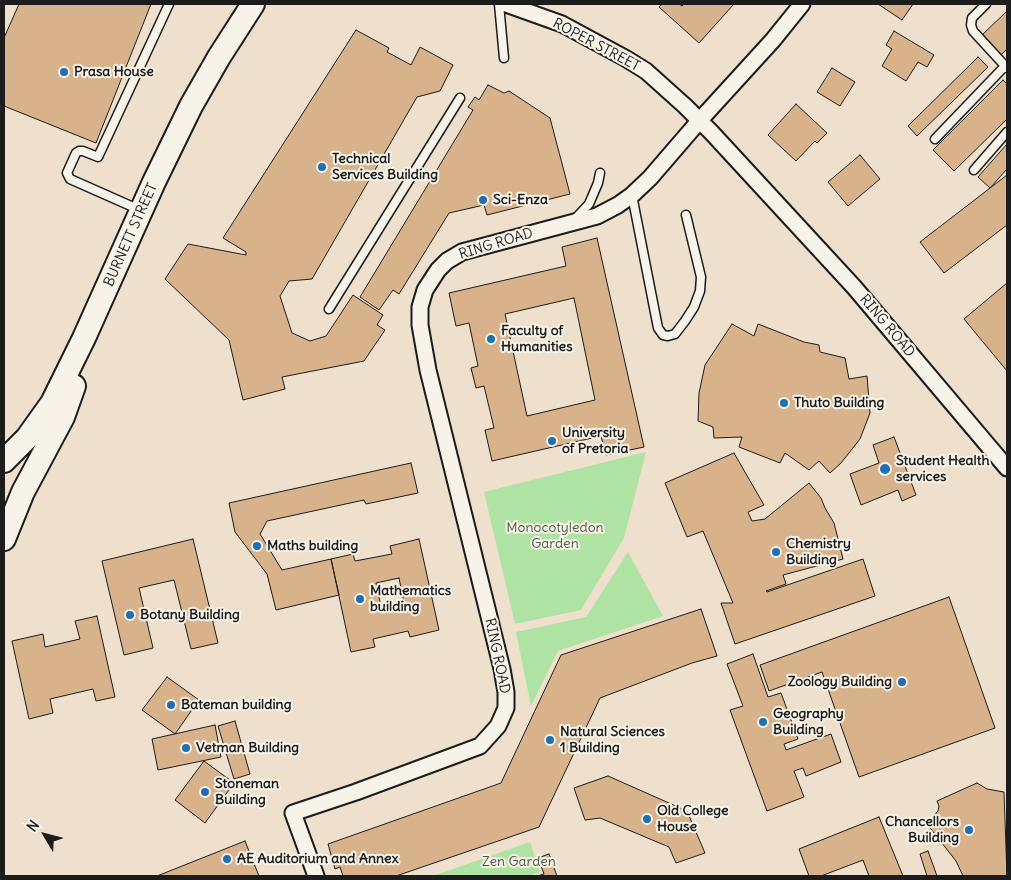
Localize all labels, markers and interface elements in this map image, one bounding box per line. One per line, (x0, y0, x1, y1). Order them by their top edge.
street label: ROPER STREET (550, 15, 642, 75)
place label: Prasa House (74, 64, 154, 80)
marker: Prasa House (58, 66, 70, 78)
place label: Technical Services Building (332, 151, 438, 184)
marker: Technical Services Building (316, 161, 328, 173)
street label: BURNETT STREET (101, 181, 161, 289)
place label: Sci-Enza (493, 192, 548, 208)
marker: Sci-Enza (477, 194, 489, 206)
street label: RING ROAD (457, 225, 535, 263)
street label: RING ROAD (856, 291, 918, 361)
place label: Faculty of Humanities (501, 323, 573, 356)
marker: Faculty of Humanities (485, 333, 497, 345)
place label: Thuto Building (794, 395, 884, 411)
marker: Thuto Building (778, 397, 790, 409)
place label: University of Pretoria (562, 425, 628, 458)
marker: University of Pretoria (546, 435, 558, 447)
place label: Student Health services (896, 453, 990, 486)
marker: Student Health services (878, 462, 892, 476)
park label: Monocotyledon Garden (506, 520, 604, 552)
place label: Chemistry Building (786, 536, 851, 568)
place label: Maths building (267, 538, 358, 554)
marker: Maths building (251, 540, 263, 552)
marker: Chemistry Building (770, 546, 782, 558)
place label: Mathematics building (370, 583, 451, 616)
marker: Mathematics building (354, 593, 366, 605)
place label: Botany Building (140, 607, 240, 623)
marker: Botany Building (124, 609, 136, 621)
street label: RING ROAD (481, 617, 513, 695)
place label: Zoology Building (788, 674, 892, 690)
marker: Zoology Building (896, 676, 908, 688)
place label: Bateman building (181, 697, 291, 713)
marker: Bateman building (165, 699, 177, 711)
place label: Geography Building (773, 706, 844, 739)
marker: Geography Building (757, 716, 769, 728)
place label: Natural Sciences 1 Building (560, 724, 665, 756)
marker: Natural Sciences 1 Building (544, 734, 556, 746)
place label: Vetman Building (196, 740, 299, 756)
marker: Vetman Building (180, 742, 192, 754)
place label: Stoneman Building (215, 776, 279, 809)
marker: Stoneman Building (199, 786, 211, 798)
place label: Old College House (657, 803, 729, 836)
north arrow (20, 810, 70, 860)
marker: Old College House (641, 813, 653, 825)
place label: Chancellors Building (885, 814, 959, 846)
text: N (23, 817, 43, 835)
marker: Chancellors Building (963, 824, 975, 836)
place label: AE Auditorium and Annex (237, 851, 399, 867)
marker: AE Auditorium and Annex (221, 853, 233, 865)
park label: Zen Garden (482, 854, 556, 870)

